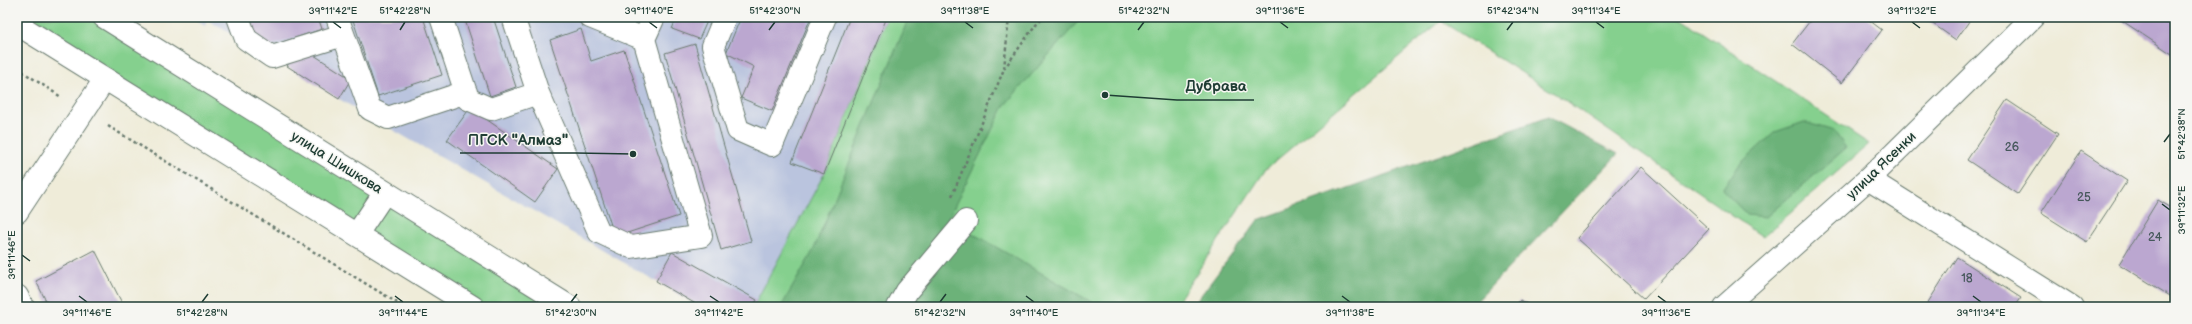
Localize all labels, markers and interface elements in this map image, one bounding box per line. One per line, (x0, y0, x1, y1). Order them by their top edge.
text: 39°11'42"E (309, 5, 358, 17)
text: 51°42'28"N (379, 5, 431, 17)
text: 39°11'40"E (625, 5, 674, 17)
text: 51°42'30"N (749, 5, 801, 17)
text: 39°11'38"E (941, 5, 990, 17)
text: 51°42'32"N (1118, 5, 1170, 17)
text: 39°11'36"E (1255, 5, 1305, 17)
text: 51°42'34"N (1487, 5, 1539, 17)
text: 39°11'34"E (1571, 5, 1621, 17)
text: 39°11'32"E (1888, 5, 1937, 17)
callout: Дубрава (1177, 73, 1254, 100)
text: Дубрава (1185, 77, 1247, 96)
text: 51°42'38"N (2176, 108, 2188, 160)
callout: ПГСК "Алмаз" (460, 126, 576, 153)
street label: улица Шишкова (288, 127, 386, 198)
street label: улица Ясенки (1843, 128, 1920, 203)
text: ПГСК "Алмаз" (468, 131, 568, 150)
house number: 26 (2005, 140, 2019, 155)
text: 39°11'32"E (2176, 185, 2188, 234)
house number: 25 (2077, 190, 2091, 205)
text: 39°11'46"E (6, 230, 18, 280)
house number: 24 (2148, 230, 2163, 245)
house number: 18 (1961, 271, 1973, 286)
text: 39°11'46"E (62, 307, 112, 319)
text: 51°42'28"N (176, 307, 228, 319)
text: 39°11'44"E (378, 307, 428, 319)
text: 51°42'30"N (545, 307, 597, 319)
text: 39°11'42"E (695, 307, 744, 319)
text: 51°42'32"N (914, 307, 966, 319)
text: 39°11'40"E (1010, 307, 1059, 319)
text: 39°11'38"E (1326, 307, 1375, 319)
text: 39°11'36"E (1641, 307, 1691, 319)
text: 39°11'34"E (1956, 307, 2006, 319)

